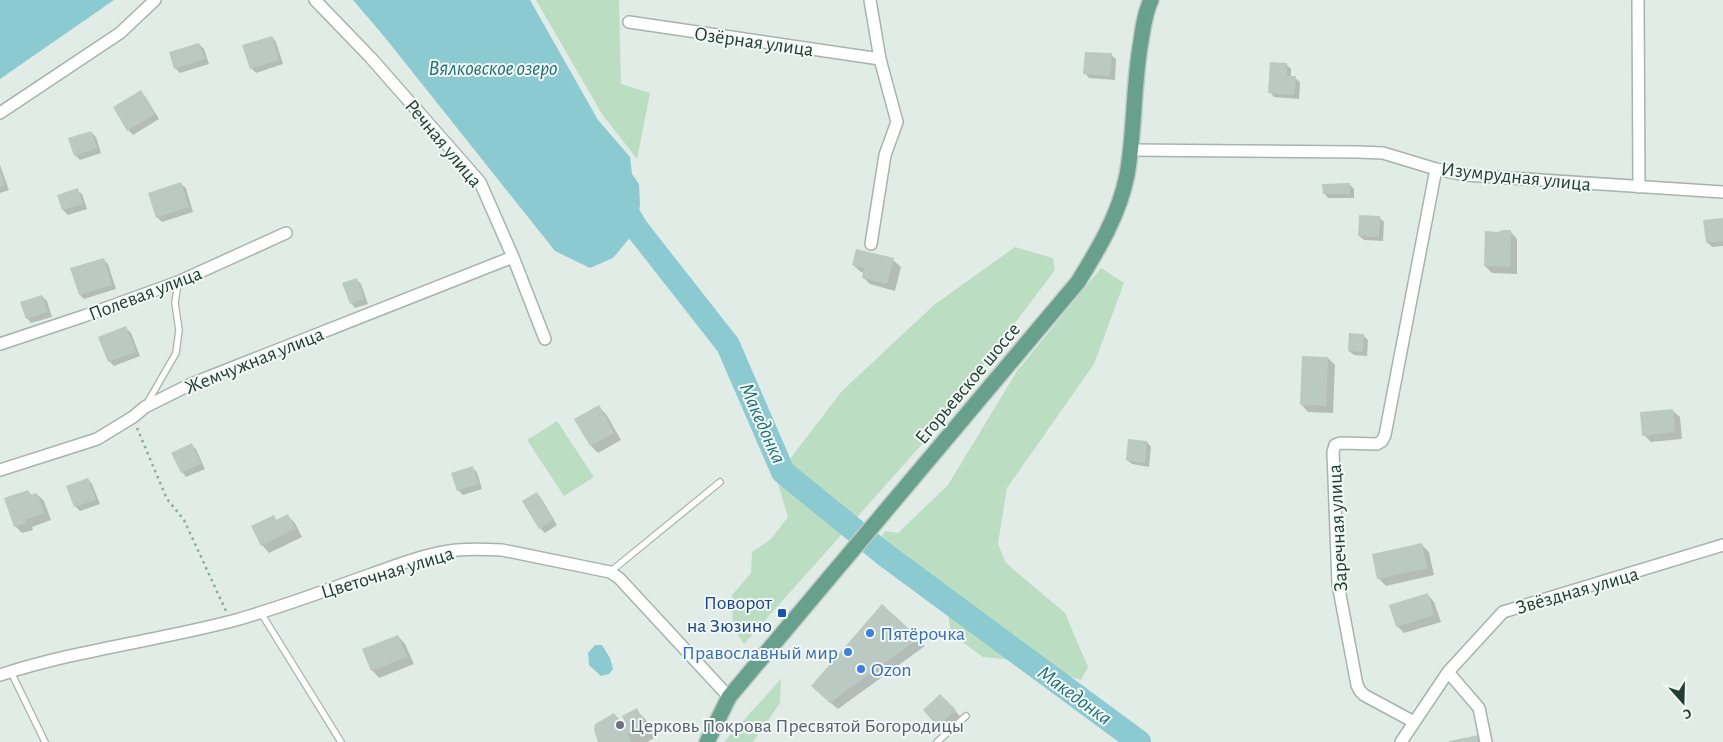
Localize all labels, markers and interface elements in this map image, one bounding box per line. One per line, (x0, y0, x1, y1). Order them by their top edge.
street label: Озёрная улица (693, 24, 815, 60)
water label: Вялковское озеро (428, 58, 558, 80)
street label: Речная улица (401, 96, 486, 191)
street label: Изумрудная улица (1440, 159, 1592, 195)
street label: Полевая улица (86, 263, 205, 325)
street label: Егорьевское шоссе (911, 319, 1024, 448)
street label: Жемчужная улица (182, 324, 327, 398)
water label: Македонка (735, 380, 790, 467)
street label: Заречная улица (1325, 464, 1351, 592)
street label: Цветочная улица (318, 543, 456, 603)
street label: Звёздная улица (1514, 564, 1641, 618)
place label: Поворот на Зюзино (687, 593, 773, 636)
marker: Поворот на Зюзино (776, 607, 788, 619)
place label: Пятёрочка (880, 624, 965, 644)
marker: Пятёрочка (864, 627, 876, 639)
place label: Православный мир (682, 643, 838, 663)
marker: Православный мир (842, 646, 854, 658)
place label: Ozon (871, 660, 912, 680)
water label: Македонка (1034, 662, 1116, 729)
marker: Ozon (855, 663, 867, 675)
north arrow (1658, 677, 1708, 727)
text: С (1681, 705, 1693, 721)
place label: Церковь Покрова Пресвятой Богородицы (630, 716, 964, 736)
marker: Церковь Покрова Пресвятой Богородицы (614, 719, 626, 731)

